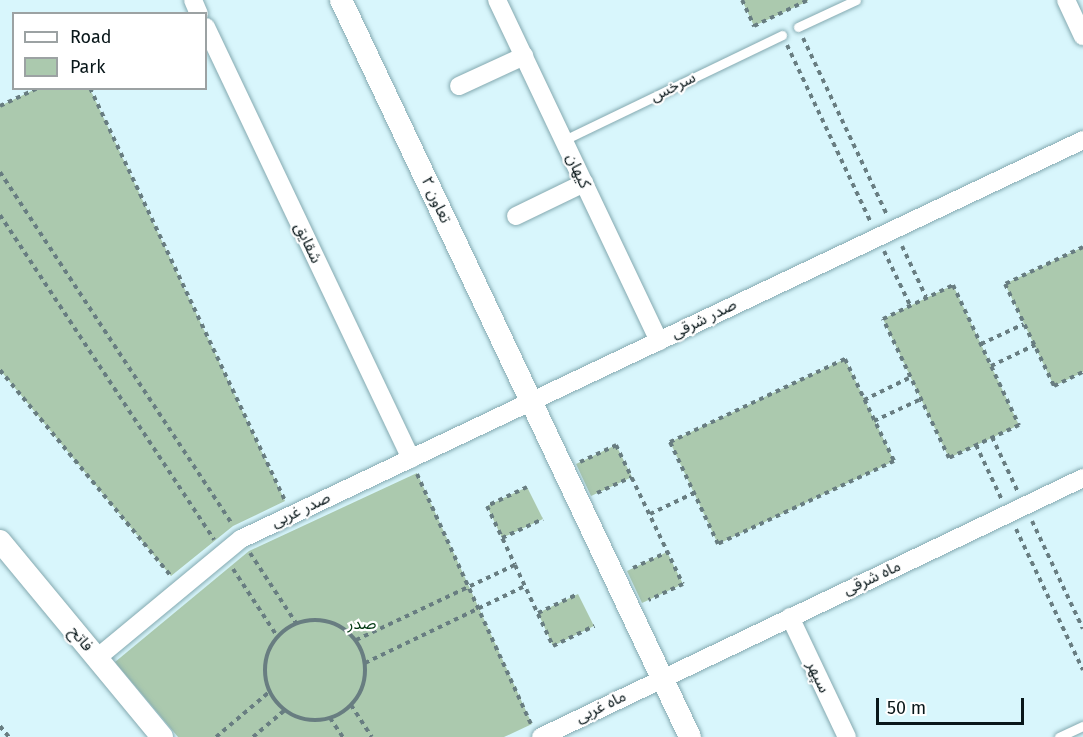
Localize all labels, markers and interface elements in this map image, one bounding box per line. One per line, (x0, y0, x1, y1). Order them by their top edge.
legend (12, 12, 207, 90)
text: Road (70, 26, 112, 48)
text: Park (70, 56, 105, 78)
street label: سرخس (647, 68, 699, 106)
street label: کیهان (562, 150, 594, 192)
street label: تعاون ۲ (417, 174, 455, 226)
street label: شقایق (290, 220, 326, 266)
street label: صدر شرقی (668, 295, 740, 343)
street label: صدر غربی (268, 488, 334, 532)
street label: ماه شرقی (840, 556, 904, 600)
park label: صدر (348, 614, 376, 634)
street label: فاتح (65, 622, 97, 656)
street label: سپهر (802, 658, 834, 696)
scale bar (879, 686, 1028, 724)
street label: ماه غربی (573, 687, 629, 727)
text: 50 m (887, 697, 926, 719)

